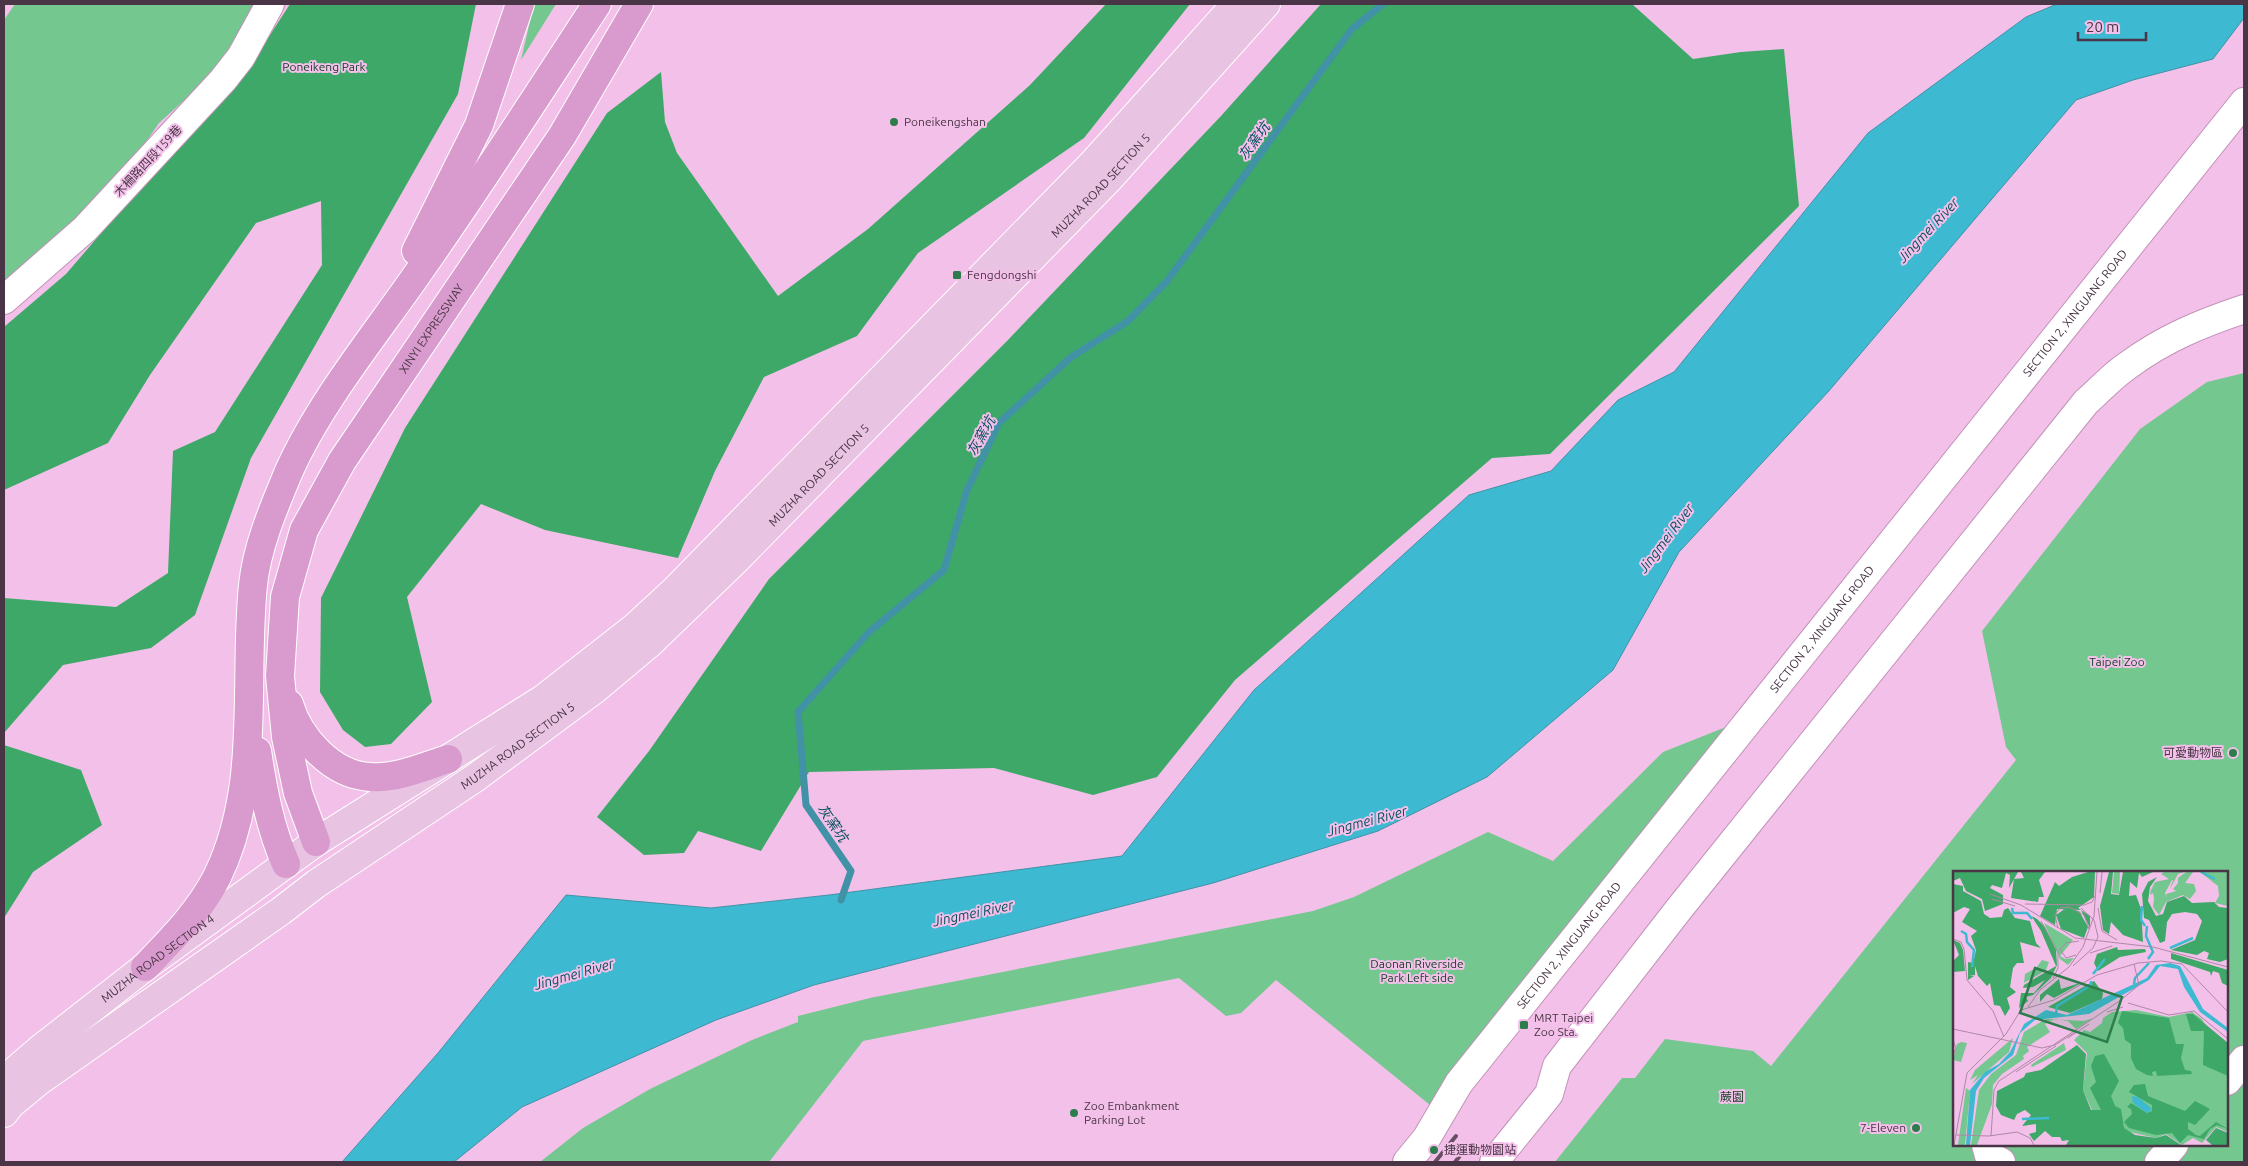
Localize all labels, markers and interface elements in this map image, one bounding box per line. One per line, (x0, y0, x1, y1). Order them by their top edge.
scale bar (2078, 10, 2146, 42)
text: 20 m (2086, 18, 2119, 35)
park label: Poneikeng Park (282, 60, 366, 73)
place label: Poneikengshan (904, 115, 986, 128)
marker: Poneikengshan (888, 116, 900, 128)
water label: 灰窯坑 (1235, 118, 1274, 163)
street label: 木柵路四段159巷 (111, 122, 184, 199)
street label: MUZHA ROAD SECTION 5 (1048, 131, 1152, 240)
water label: Jingmei River (1893, 194, 1962, 266)
street label: SECTION 2, XINGUANG ROAD (2020, 247, 2129, 379)
place label: Fengdongshi (967, 268, 1037, 281)
marker: Fengdongshi (951, 269, 963, 281)
street label: XINYI EXPRESSWAY (396, 281, 466, 376)
water label: 灰窯坑 (964, 412, 999, 458)
street label: MUZHA ROAD SECTION 5 (766, 421, 871, 529)
water label: Jingmei River (1634, 500, 1697, 576)
street label: SECTION 2, XINGUANG ROAD (1767, 563, 1876, 695)
park label: Taipei Zoo (2089, 655, 2145, 668)
street label: MUZHA ROAD SECTION 5 (458, 700, 577, 792)
place label: 可愛動物區 (2163, 746, 2223, 759)
marker: 可愛動物區 (2227, 747, 2239, 759)
water label: 灰窯坑 (815, 801, 852, 847)
water label: Jingmei River (1324, 802, 1409, 840)
inset map (1953, 871, 2228, 1146)
street label: SECTION 2, XINGUANG ROAD (1514, 879, 1623, 1011)
water label: Jingmei River (930, 897, 1015, 930)
street label: MUZHA ROAD SECTION 4 (98, 912, 217, 1005)
water label: Jingmei River (531, 955, 616, 993)
park label: Daonan Riverside Park Left side (1370, 957, 1464, 984)
place label: MRT Taipei Zoo Sta. (1534, 1011, 1593, 1038)
marker: MRT Taipei Zoo Sta. (1518, 1019, 1530, 1031)
park label: 蕨園 (1720, 1090, 1744, 1103)
place label: Zoo Embankment Parking Lot (1084, 1099, 1179, 1126)
marker: Zoo Embankment Parking Lot (1068, 1107, 1080, 1119)
place label: 7-Eleven (1860, 1121, 1906, 1134)
marker: 7-Eleven (1910, 1122, 1922, 1134)
place label: 捷運動物園站 (1444, 1143, 1516, 1156)
marker: 捷運動物園站 (1428, 1144, 1440, 1156)

